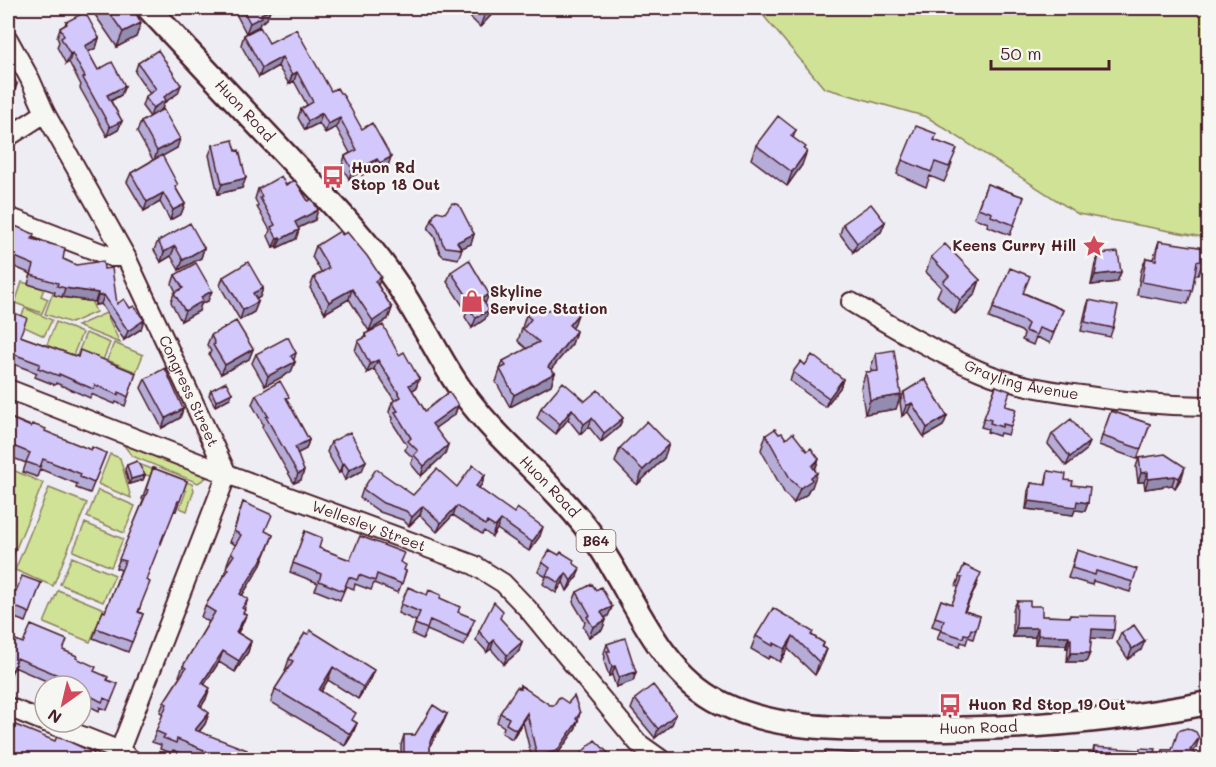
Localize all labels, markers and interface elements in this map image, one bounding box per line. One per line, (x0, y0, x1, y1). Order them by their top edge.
scale bar (991, 33, 1110, 71)
text: 50 m (1000, 41, 1042, 65)
street label: Huon Road (211, 75, 279, 146)
place label: Huon Rd Stop 18 Out (351, 157, 440, 194)
bus stop icon: Huon Rd Stop 18 Out (320, 164, 346, 190)
place icon: Keens Curry Hill (1081, 233, 1107, 259)
place label: Keens Curry Hill (953, 235, 1076, 255)
place label: Skyline Service Station (490, 281, 607, 318)
shop icon: Skyline Service Station (459, 288, 485, 314)
street label: Congress Street (155, 332, 224, 450)
street label: Grayling Avenue (961, 354, 1080, 404)
street label: Huon Road (516, 451, 584, 521)
street label: Wellesley Street (309, 495, 429, 555)
road number: B64 (576, 530, 616, 552)
north arrow (33, 674, 93, 734)
bus stop icon: Huon Rd Stop 19 Out (937, 692, 963, 718)
place label: Huon Rd Stop 19 Out (968, 694, 1126, 714)
text: N (43, 705, 65, 729)
street label: Huon Road (939, 715, 1018, 738)

